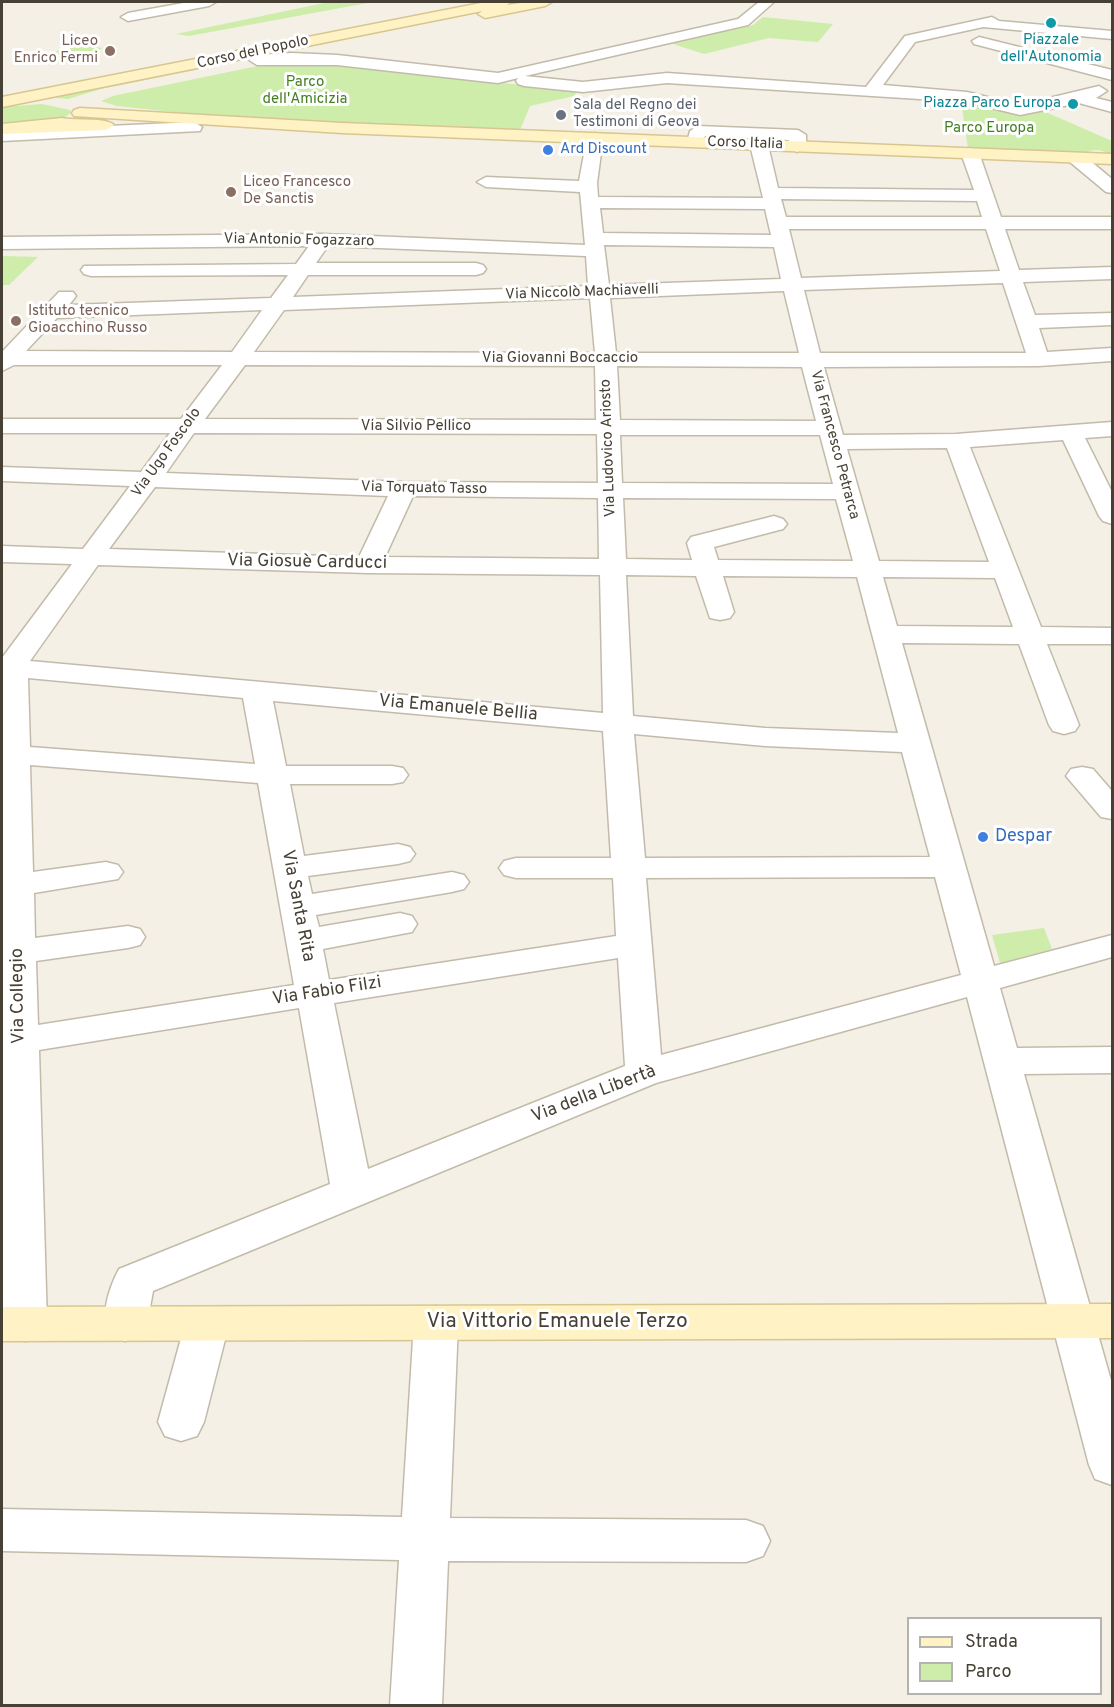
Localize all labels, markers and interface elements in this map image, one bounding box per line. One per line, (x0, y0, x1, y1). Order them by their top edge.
marker: Piazzale dell'Autonomia (1044, 16, 1058, 30)
street label: Corso del Popolo (196, 32, 310, 74)
place label: Piazzale dell'Autonomia (1000, 32, 1102, 67)
place label: Liceo Enrico Fermi (14, 33, 98, 68)
marker: Liceo Enrico Fermi (103, 44, 117, 58)
park label: Parco dell'Amicizia (263, 74, 347, 109)
place label: Piazza Parco Europa (923, 95, 1061, 113)
place label: Sala del Regno dei Testimoni di Geova (573, 97, 699, 132)
marker: Piazza Parco Europa (1066, 97, 1080, 111)
marker: Sala del Regno dei Testimoni di Geova (554, 108, 568, 122)
park label: Parco Europa (944, 120, 1034, 138)
street label: Corso Italia (707, 134, 783, 154)
place label: Ard Discount (560, 141, 647, 159)
marker: Ard Discount (541, 143, 555, 157)
place label: Liceo Francesco De Sanctis (243, 174, 351, 209)
marker: Liceo Francesco De Sanctis (224, 185, 238, 199)
street label: Via Antonio Fogazzaro (223, 231, 375, 251)
street label: Via Niccolò Machiavelli (505, 281, 659, 305)
place label: Istituto tecnico Gioacchino Russo (28, 303, 147, 338)
marker: Istituto tecnico Gioacchino Russo (9, 314, 23, 328)
street label: Via Giovanni Boccaccio (482, 350, 638, 368)
street label: Via Francesco Petrarca (805, 369, 863, 521)
street label: Via Ludovico Ariosto (598, 379, 620, 517)
street label: Via Ugo Foscolo (128, 405, 206, 501)
street label: Via Silvio Pellico (361, 418, 471, 436)
street label: Via Torquato Tasso (361, 479, 487, 499)
street label: Via Giosuè Carducci (227, 551, 387, 575)
street label: Via Emanuele Bellia (378, 691, 538, 727)
place label: Despar (995, 826, 1052, 848)
marker: Despar (976, 830, 990, 844)
street label: Via Santa Rita (276, 848, 318, 964)
street label: Via Collegio (7, 948, 31, 1044)
street label: Via Fabio Filzi (271, 973, 383, 1011)
street label: Via della Libertà (529, 1061, 659, 1129)
street label: Via Vittorio Emanuele Terzo (426, 1310, 688, 1336)
legend (907, 1617, 1102, 1695)
text: Strada (965, 1631, 1018, 1654)
text: Parco (965, 1661, 1011, 1684)

